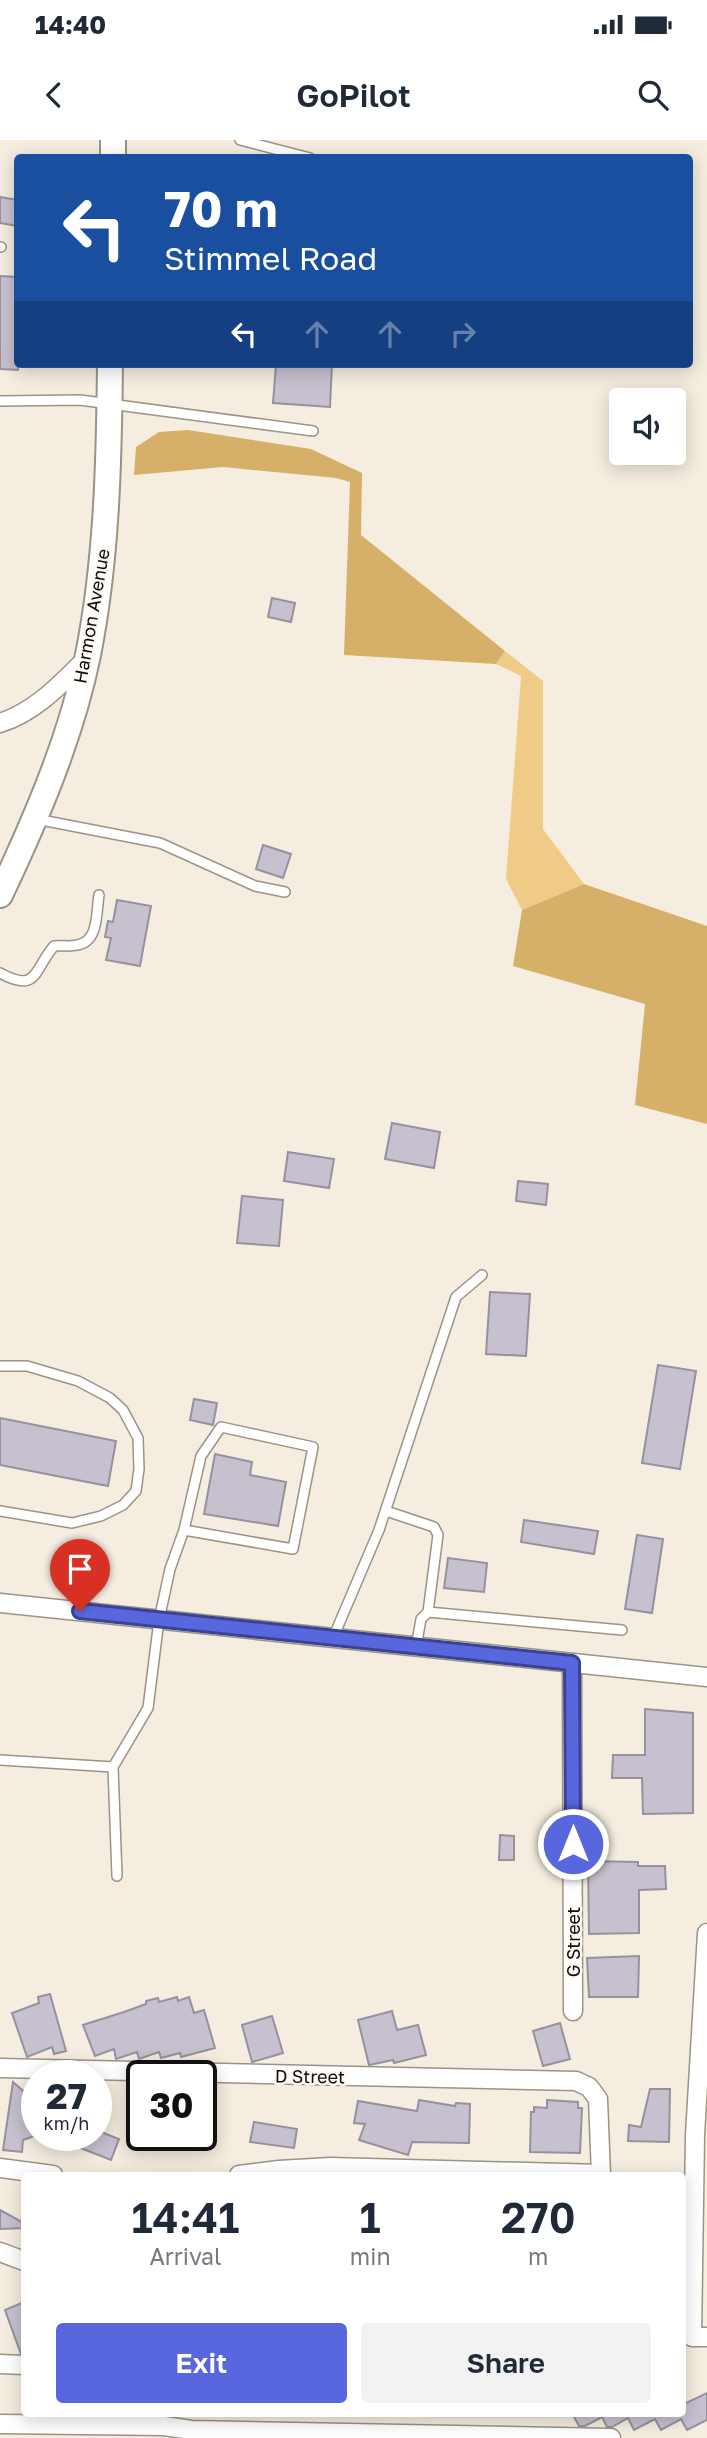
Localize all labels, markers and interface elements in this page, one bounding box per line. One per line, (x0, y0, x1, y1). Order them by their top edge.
text: 14:40 (35, 9, 106, 40)
icon: back (35, 76, 73, 114)
text: GoPilot (296, 76, 411, 114)
icon: search (634, 76, 672, 114)
text: 70 m (164, 179, 278, 238)
icon: left (49, 182, 140, 273)
text: Stimmel Road (164, 239, 377, 277)
icon: left (225, 315, 263, 353)
icon: ahead (298, 315, 336, 353)
icon: ahead (371, 315, 409, 353)
icon: right (444, 315, 482, 353)
map controls (609, 388, 686, 465)
button: sound (609, 388, 686, 465)
street label: Harmon Avenue (68, 547, 114, 685)
pin (50, 1539, 110, 1611)
icon: arrive (61, 1550, 99, 1588)
position arrow (536, 1807, 610, 1881)
street label: G Street (562, 1907, 584, 1977)
speed limit sign: 30 (126, 2060, 217, 2151)
street label: D Street (275, 2064, 345, 2088)
text: 27 (46, 2075, 87, 2117)
text: km/h (44, 2112, 89, 2134)
text: 14:41 (131, 2192, 239, 2242)
text: 1 (360, 2192, 381, 2242)
text: 270 (501, 2192, 576, 2242)
text: Arrival (149, 2242, 221, 2270)
text: min (350, 2242, 391, 2270)
text: m (528, 2242, 548, 2270)
button: Exit (56, 2323, 347, 2403)
button: Share (361, 2323, 651, 2403)

